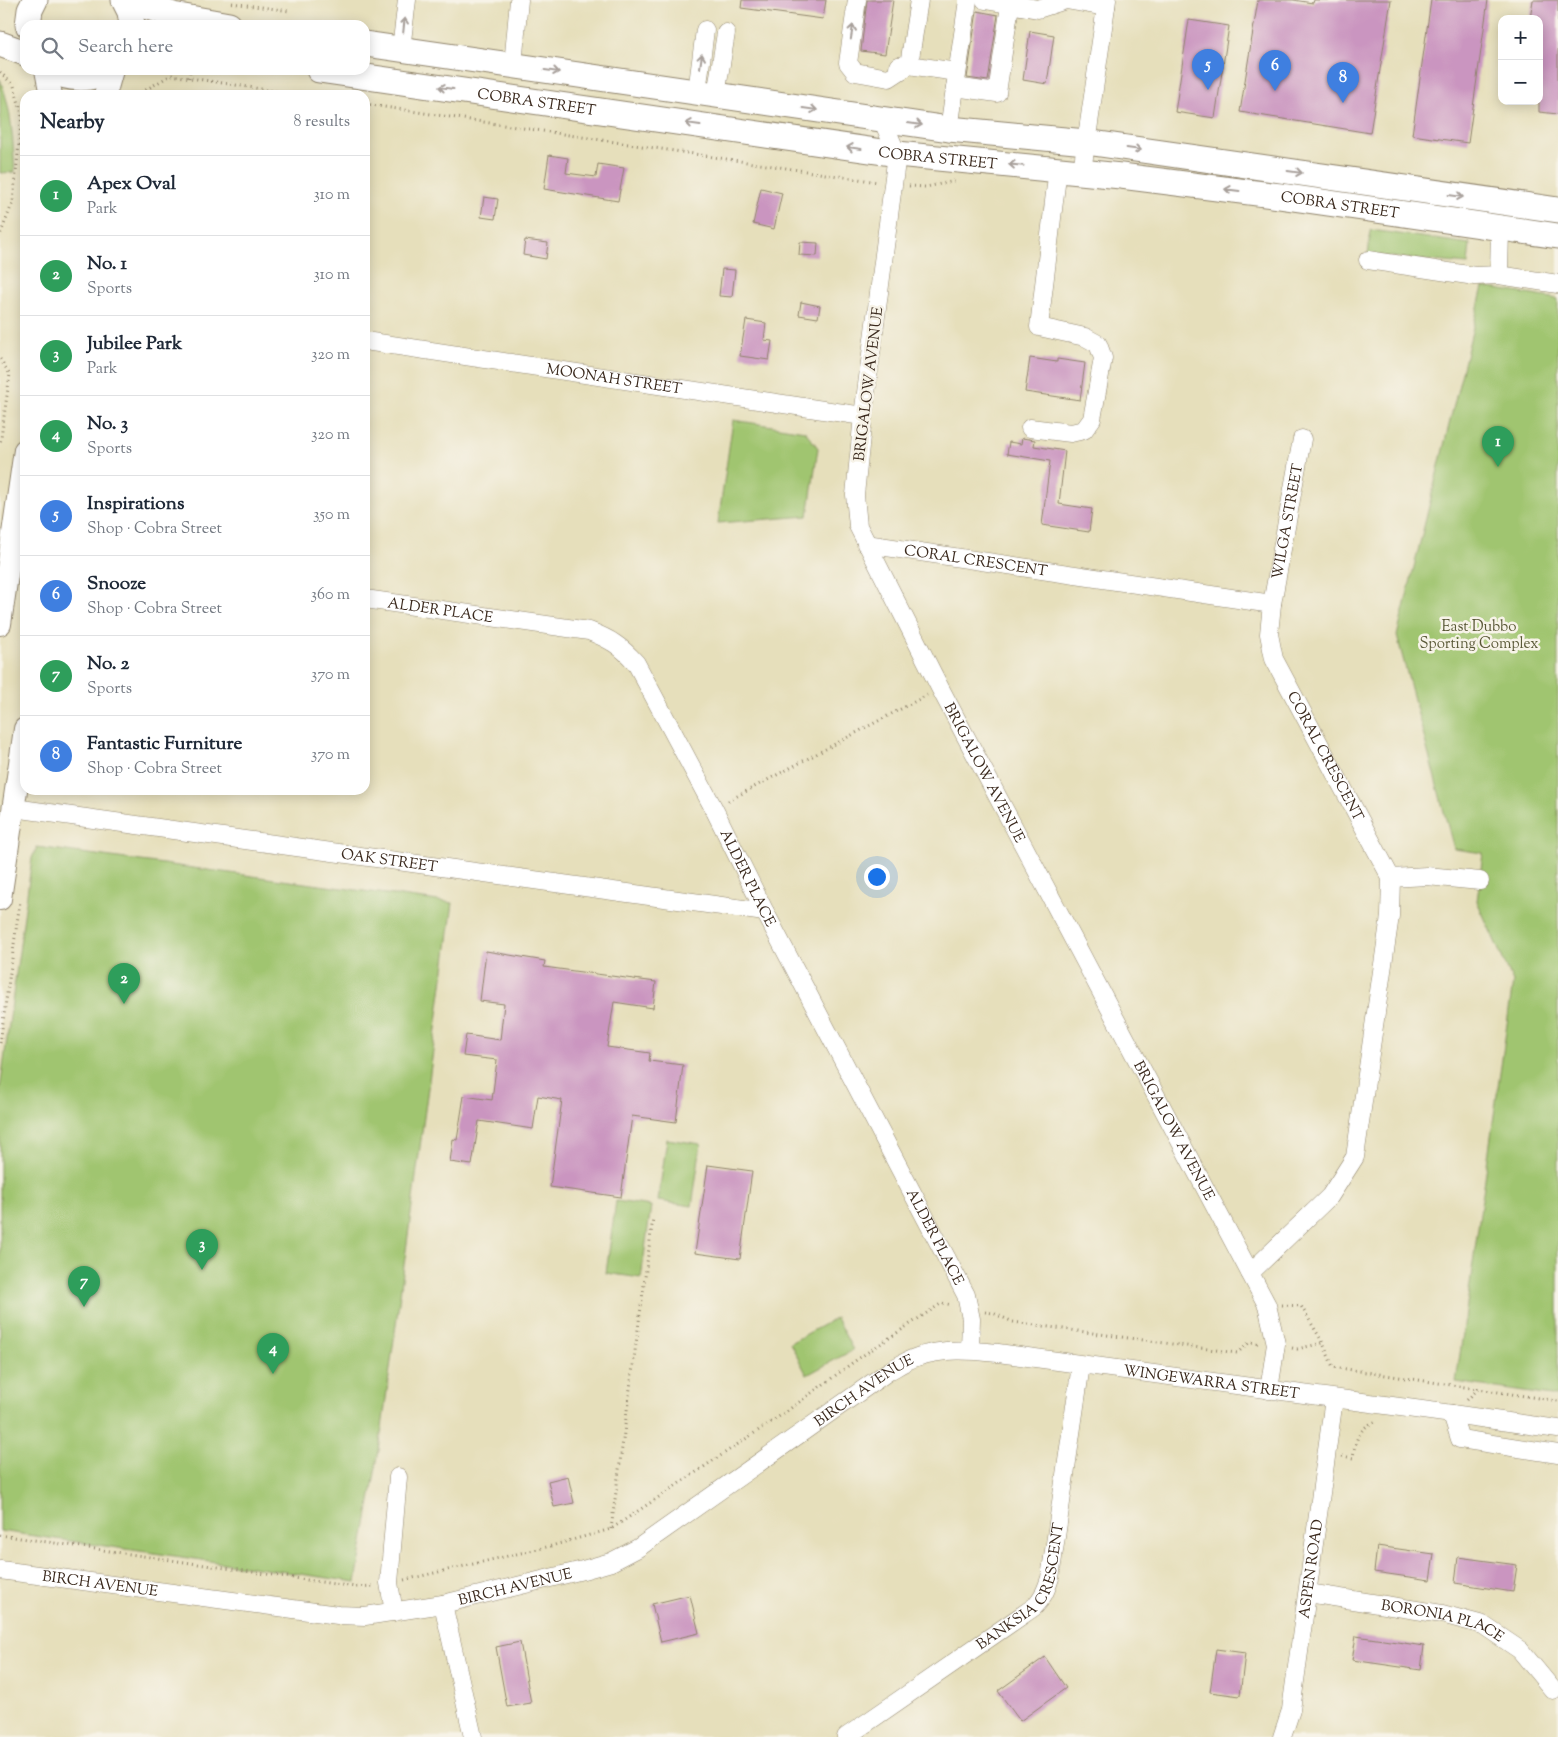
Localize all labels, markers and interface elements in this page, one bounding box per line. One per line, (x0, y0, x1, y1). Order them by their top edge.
map controls (1498, 15, 1543, 105)
button: + (1498, 15, 1543, 60)
one-way arrow (399, 17, 409, 33)
search box (20, 20, 370, 75)
one-way arrow (847, 24, 857, 40)
icon: search (38, 34, 66, 62)
text: Search here (78, 34, 173, 61)
pin: 5 (1192, 49, 1224, 90)
pin: 6 (1259, 50, 1291, 91)
one-way arrow (696, 53, 706, 69)
button: − (1498, 60, 1543, 105)
pin: 8 (1327, 62, 1359, 103)
one-way arrow (543, 66, 559, 76)
one-way arrow (438, 83, 454, 93)
street label: COBRA STREET (476, 84, 598, 122)
one-way arrow (802, 104, 818, 114)
text: Nearby (40, 108, 105, 138)
text: 8 results (294, 111, 350, 134)
one-way arrow (686, 119, 702, 129)
one-way arrow (907, 119, 923, 129)
one-way arrow (847, 142, 863, 152)
street label: COBRA STREET (877, 142, 999, 176)
one-way arrow (1126, 144, 1142, 154)
one-way arrow (1008, 160, 1024, 169)
one-way arrow (1287, 168, 1303, 178)
text: Apex Oval (87, 171, 176, 198)
text: 1 (53, 184, 59, 207)
text: 310 m (313, 184, 350, 207)
one-way arrow (1224, 184, 1240, 194)
street label: COBRA STREET (1279, 187, 1401, 225)
one-way arrow (1447, 191, 1463, 201)
text: Park (87, 198, 118, 221)
text: No. 1 (87, 251, 127, 278)
text: 2 (52, 264, 60, 287)
text: 310 m (313, 264, 350, 287)
text: Sports (87, 278, 132, 301)
street label: BRIGALOW AVENUE (850, 306, 889, 463)
text: Jubilee Park (87, 331, 182, 358)
text: 3 (53, 344, 59, 367)
text: 320 m (311, 344, 350, 367)
text: Park (87, 358, 118, 381)
street label: MOONAH STREET (545, 359, 684, 401)
text: No. 3 (87, 411, 128, 438)
text: 4 (52, 424, 60, 447)
text: 320 m (311, 424, 350, 447)
pin: 1 (1482, 426, 1514, 467)
text: Sports (87, 438, 132, 461)
street label: WILGA STREET (1268, 462, 1309, 581)
text: Inspirations (87, 491, 184, 518)
text: 5 (53, 504, 59, 527)
text: 350 m (313, 504, 350, 527)
text: Shop · Cobra Street (87, 518, 222, 541)
street label: CORAL CRESCENT (902, 541, 1049, 583)
text: Snooze (87, 571, 146, 598)
text: 6 (52, 584, 60, 607)
text: 360 m (311, 584, 350, 607)
street label: ALDER PLACE (386, 593, 494, 629)
text: Shop · Cobra Street (87, 598, 222, 621)
park label: East Dubbo Sporting Complex (1419, 617, 1539, 655)
text: No. 2 (87, 651, 130, 678)
text: 7 (52, 664, 60, 687)
text: 370 m (311, 664, 350, 687)
text: Sports (87, 678, 132, 701)
street label: CORAL CRESCENT (1281, 688, 1368, 826)
street label: BRIGALOW AVENUE (938, 700, 1029, 847)
text: Fantastic Furniture (87, 731, 242, 758)
text: 8 (52, 744, 60, 767)
text: 370 m (311, 744, 350, 767)
text: Shop · Cobra Street (87, 758, 222, 781)
street label: ALDER PLACE (714, 826, 780, 931)
street label: OAK STREET (340, 844, 439, 879)
your location (864, 864, 890, 890)
pin: 2 (108, 963, 140, 1004)
street label: BRIGALOW AVENUE (1127, 1057, 1219, 1205)
street label: ALDER PLACE (900, 1185, 968, 1289)
pin: 3 (186, 1229, 218, 1270)
pin: 7 (68, 1266, 100, 1307)
pin: 4 (257, 1333, 289, 1374)
street label: BIRCH AVENUE (810, 1350, 917, 1433)
street label: WINGEWARRA STREET (1122, 1361, 1301, 1405)
street label: ASPEN ROAD (1295, 1518, 1329, 1620)
street label: BANKSIA CRESCENT (973, 1521, 1070, 1656)
street label: BIRCH AVENUE (456, 1564, 574, 1612)
street label: BIRCH AVENUE (41, 1567, 159, 1603)
street label: BORONIA PLACE (1379, 1596, 1508, 1648)

